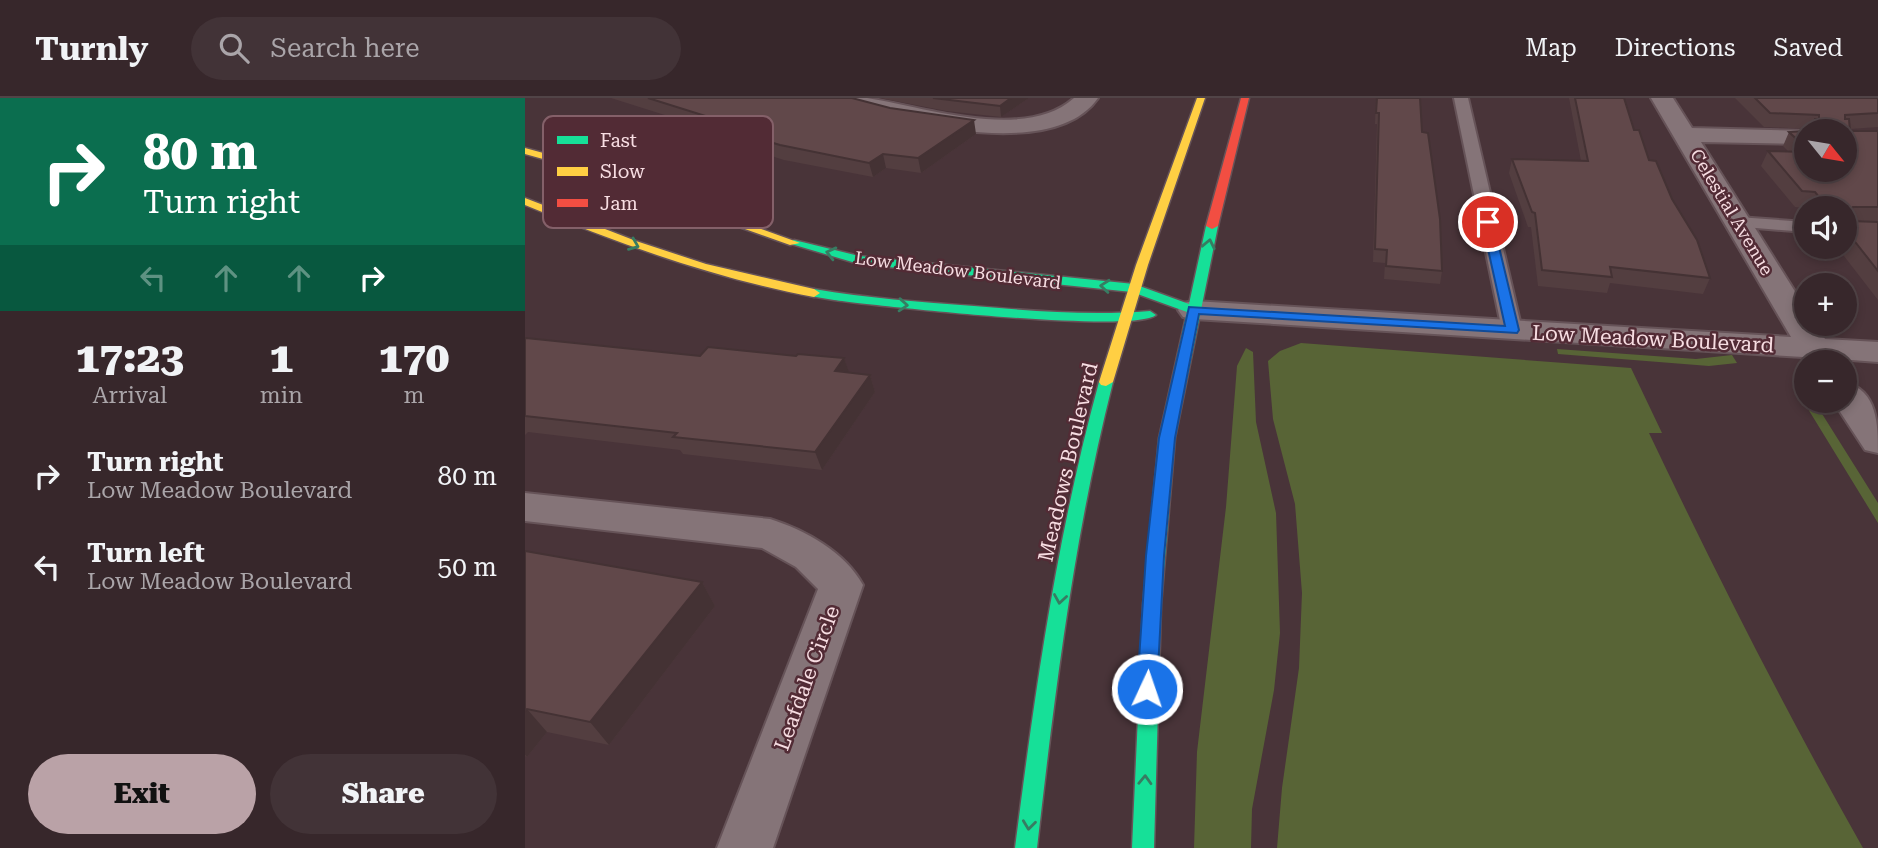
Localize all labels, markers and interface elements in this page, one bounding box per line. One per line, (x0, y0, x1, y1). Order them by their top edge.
search box (191, 17, 681, 80)
text: Turnly (35, 29, 149, 68)
icon: search (215, 29, 253, 67)
text: Search here (271, 33, 419, 63)
text: Map (1525, 34, 1577, 62)
text: Directions (1615, 34, 1735, 62)
text: Saved (1773, 34, 1843, 62)
legend (543, 116, 773, 228)
north arrow (1794, 119, 1857, 182)
map controls (1794, 119, 1857, 413)
text: 80 m (143, 124, 258, 181)
icon: right (28, 126, 119, 217)
text: Fast (600, 129, 637, 152)
street label: Celestial Avenue (1686, 145, 1778, 279)
text: Slow (600, 160, 645, 183)
text: Turn right (143, 183, 300, 221)
text: Jam (600, 192, 638, 215)
pin (1458, 192, 1518, 252)
button: sound (1794, 196, 1857, 259)
icon: arrive (1469, 203, 1507, 241)
one-way arrow (627, 236, 639, 250)
one-way arrow (1200, 238, 1215, 250)
one-way arrow (825, 247, 837, 261)
street label: Low Meadow Boulevard (854, 247, 1063, 293)
icon: left (134, 259, 172, 297)
icon: ahead (207, 259, 245, 297)
icon: ahead (280, 259, 318, 297)
icon: right (353, 259, 391, 297)
button: + (1794, 273, 1857, 336)
one-way arrow (1099, 279, 1110, 294)
one-way arrow (897, 297, 908, 312)
street label: Low Meadow Boulevard (1531, 321, 1775, 357)
text: 17:23 (76, 333, 184, 382)
text: 1 (269, 333, 293, 382)
text: 170 (379, 333, 449, 382)
button: − (1794, 350, 1857, 413)
street label: Meadows Boulevard (1033, 359, 1103, 564)
text: Arrival (92, 382, 167, 409)
text: min (260, 382, 303, 409)
text: m (403, 382, 424, 409)
text: Turn right (87, 447, 223, 477)
icon: right (28, 457, 66, 495)
text: 80 m (438, 461, 497, 491)
text: Low Meadow Boulevard (87, 477, 352, 504)
text: Turn left (87, 538, 205, 568)
icon: left (28, 548, 66, 586)
text: 50 m (438, 552, 497, 582)
text: Low Meadow Boulevard (87, 568, 352, 595)
one-way arrow (1052, 593, 1067, 605)
street label: Leafdale Circle (770, 602, 844, 754)
position arrow (1110, 652, 1184, 726)
button: Exit (28, 754, 256, 834)
button: Share (270, 754, 497, 834)
one-way arrow (1137, 774, 1153, 785)
one-way arrow (1022, 819, 1037, 831)

